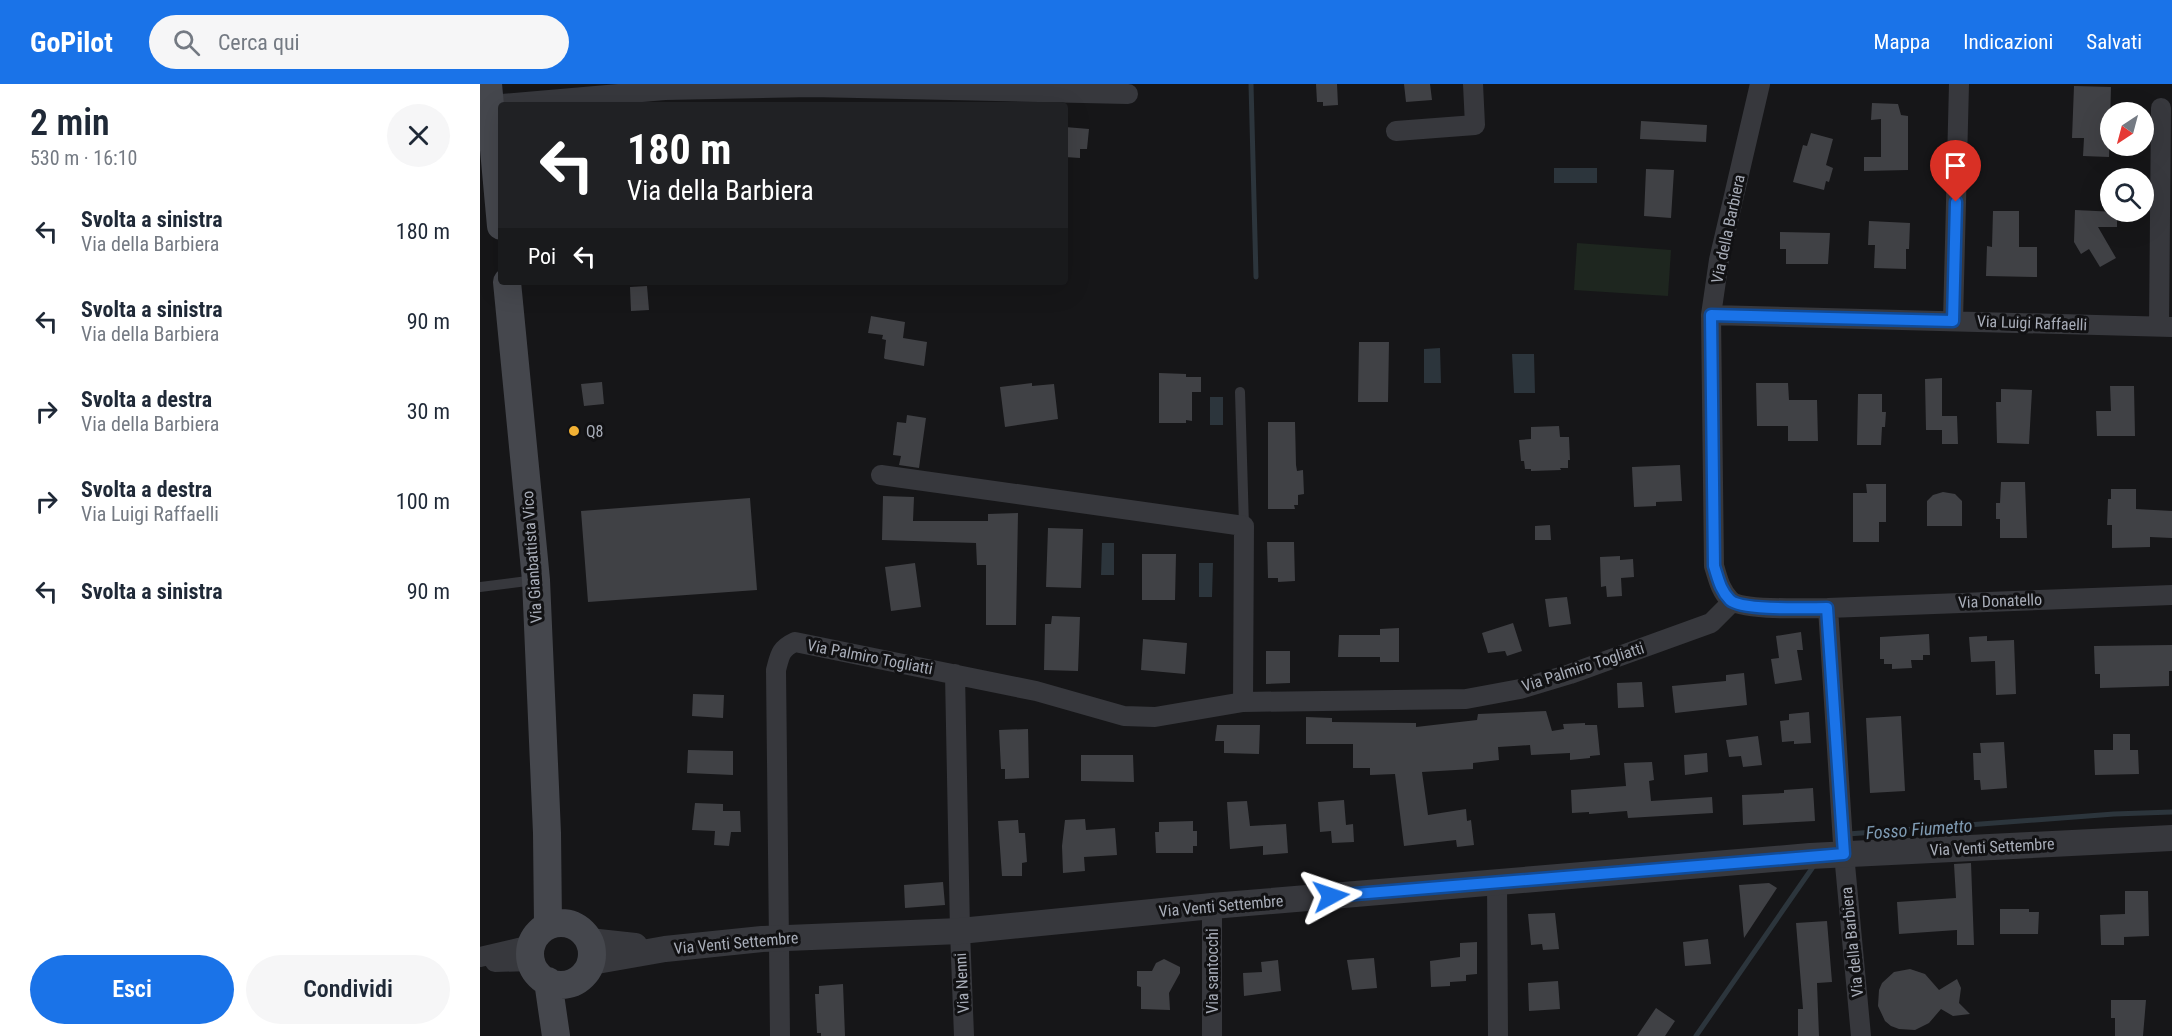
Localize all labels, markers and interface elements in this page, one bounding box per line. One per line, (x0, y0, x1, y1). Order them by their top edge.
search box (149, 15, 569, 69)
text: GoPilot (30, 26, 113, 59)
icon: search (170, 26, 203, 59)
text: Cerca qui (218, 30, 300, 55)
text: Mappa (1874, 30, 1930, 54)
text: Indicazioni (1963, 30, 2053, 54)
text: Salvati (2086, 30, 2142, 54)
text: 2 min (30, 102, 110, 144)
north arrow (2100, 102, 2154, 156)
map controls (2100, 102, 2154, 222)
button: close (387, 104, 450, 167)
text: 180 m (627, 125, 732, 174)
icon: left (528, 126, 606, 204)
pin (1930, 140, 1981, 202)
text: 530 m · 16:10 (30, 146, 137, 170)
icon: arrive (1939, 149, 1972, 182)
button: search (2100, 168, 2154, 222)
street label: Via della Barbiera (1707, 173, 1749, 285)
text: Via della Barbiera (627, 175, 814, 207)
text: Svolta a sinistra (81, 207, 223, 232)
icon: left (30, 215, 63, 248)
text: 180 m (396, 219, 450, 244)
text: Via della Barbiera (81, 232, 219, 256)
icon: left (568, 240, 601, 273)
text: Poi (528, 244, 556, 269)
text: Svolta a sinistra (81, 297, 223, 322)
icon: left (30, 305, 63, 338)
text: 90 m (407, 309, 450, 334)
street label: Via Luigi Raffaelli (1977, 312, 2087, 334)
text: Via della Barbiera (81, 322, 219, 346)
text: Svolta a destra (81, 387, 212, 412)
icon: right (30, 395, 63, 428)
text: 30 m (407, 399, 450, 424)
text: Via della Barbiera (81, 412, 219, 436)
place label: Q8 (586, 422, 604, 441)
marker: Q8 (567, 424, 581, 438)
text: Svolta a destra (81, 477, 212, 502)
icon: right (30, 485, 63, 518)
text: 100 m (396, 489, 450, 514)
street label: Via Gianbattista Vico (518, 490, 546, 624)
text: Via Luigi Raffaelli (81, 502, 219, 526)
icon: left (30, 575, 63, 608)
text: Svolta a sinistra (81, 579, 223, 604)
text: 90 m (407, 579, 450, 604)
street label: Via Donatello (1958, 590, 2042, 612)
street label: Via Palmiro Togliatti (806, 636, 934, 678)
street label: Via Palmiro Togliatti (1519, 638, 1647, 696)
water label: Fosso Fiumetto (1865, 815, 1973, 843)
street label: Via Venti Settembre (1929, 834, 2055, 860)
position arrow (1299, 864, 1363, 928)
street label: Via della Barbiera (1837, 886, 1867, 998)
street label: Via Venti Settembre (1158, 891, 1284, 921)
street label: Via Venti Settembre (673, 928, 799, 958)
street label: Via santocchi (1203, 928, 1222, 1014)
street label: Via Nenni (951, 952, 973, 1014)
button: Esci (30, 955, 234, 1024)
button: Condividi (246, 955, 450, 1024)

